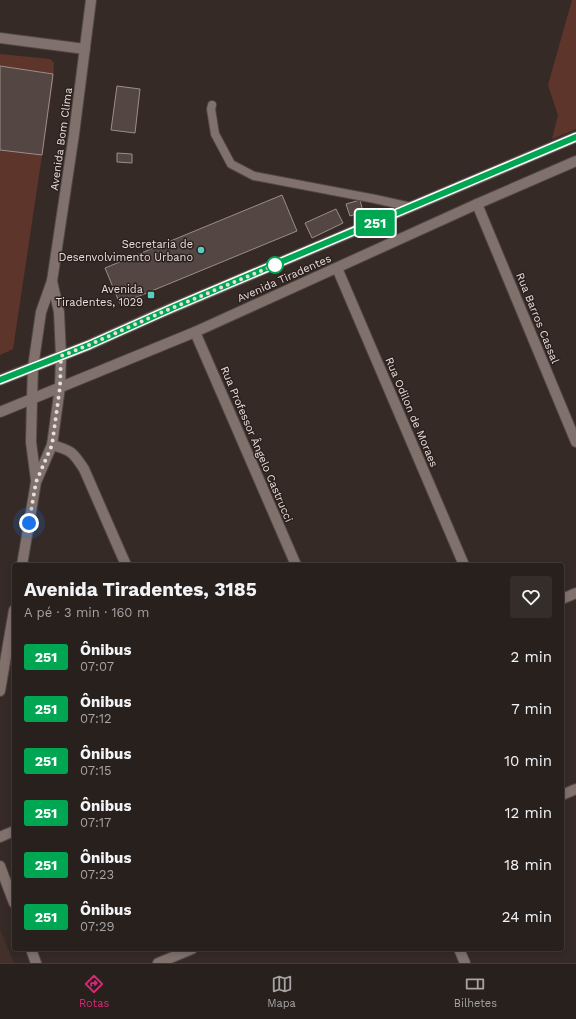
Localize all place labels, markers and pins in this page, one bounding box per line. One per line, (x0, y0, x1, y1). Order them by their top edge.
place label: Secretaria de Desenvolvimento Urbano (59, 238, 193, 264)
marker: Secretaria de Desenvolvimento Urbano (196, 245, 206, 255)
unlabelled marker (266, 256, 284, 274)
place label: Avenida Tiradentes, 1029 (56, 283, 143, 309)
marker: Avenida Tiradentes, 1029 (146, 290, 156, 300)

